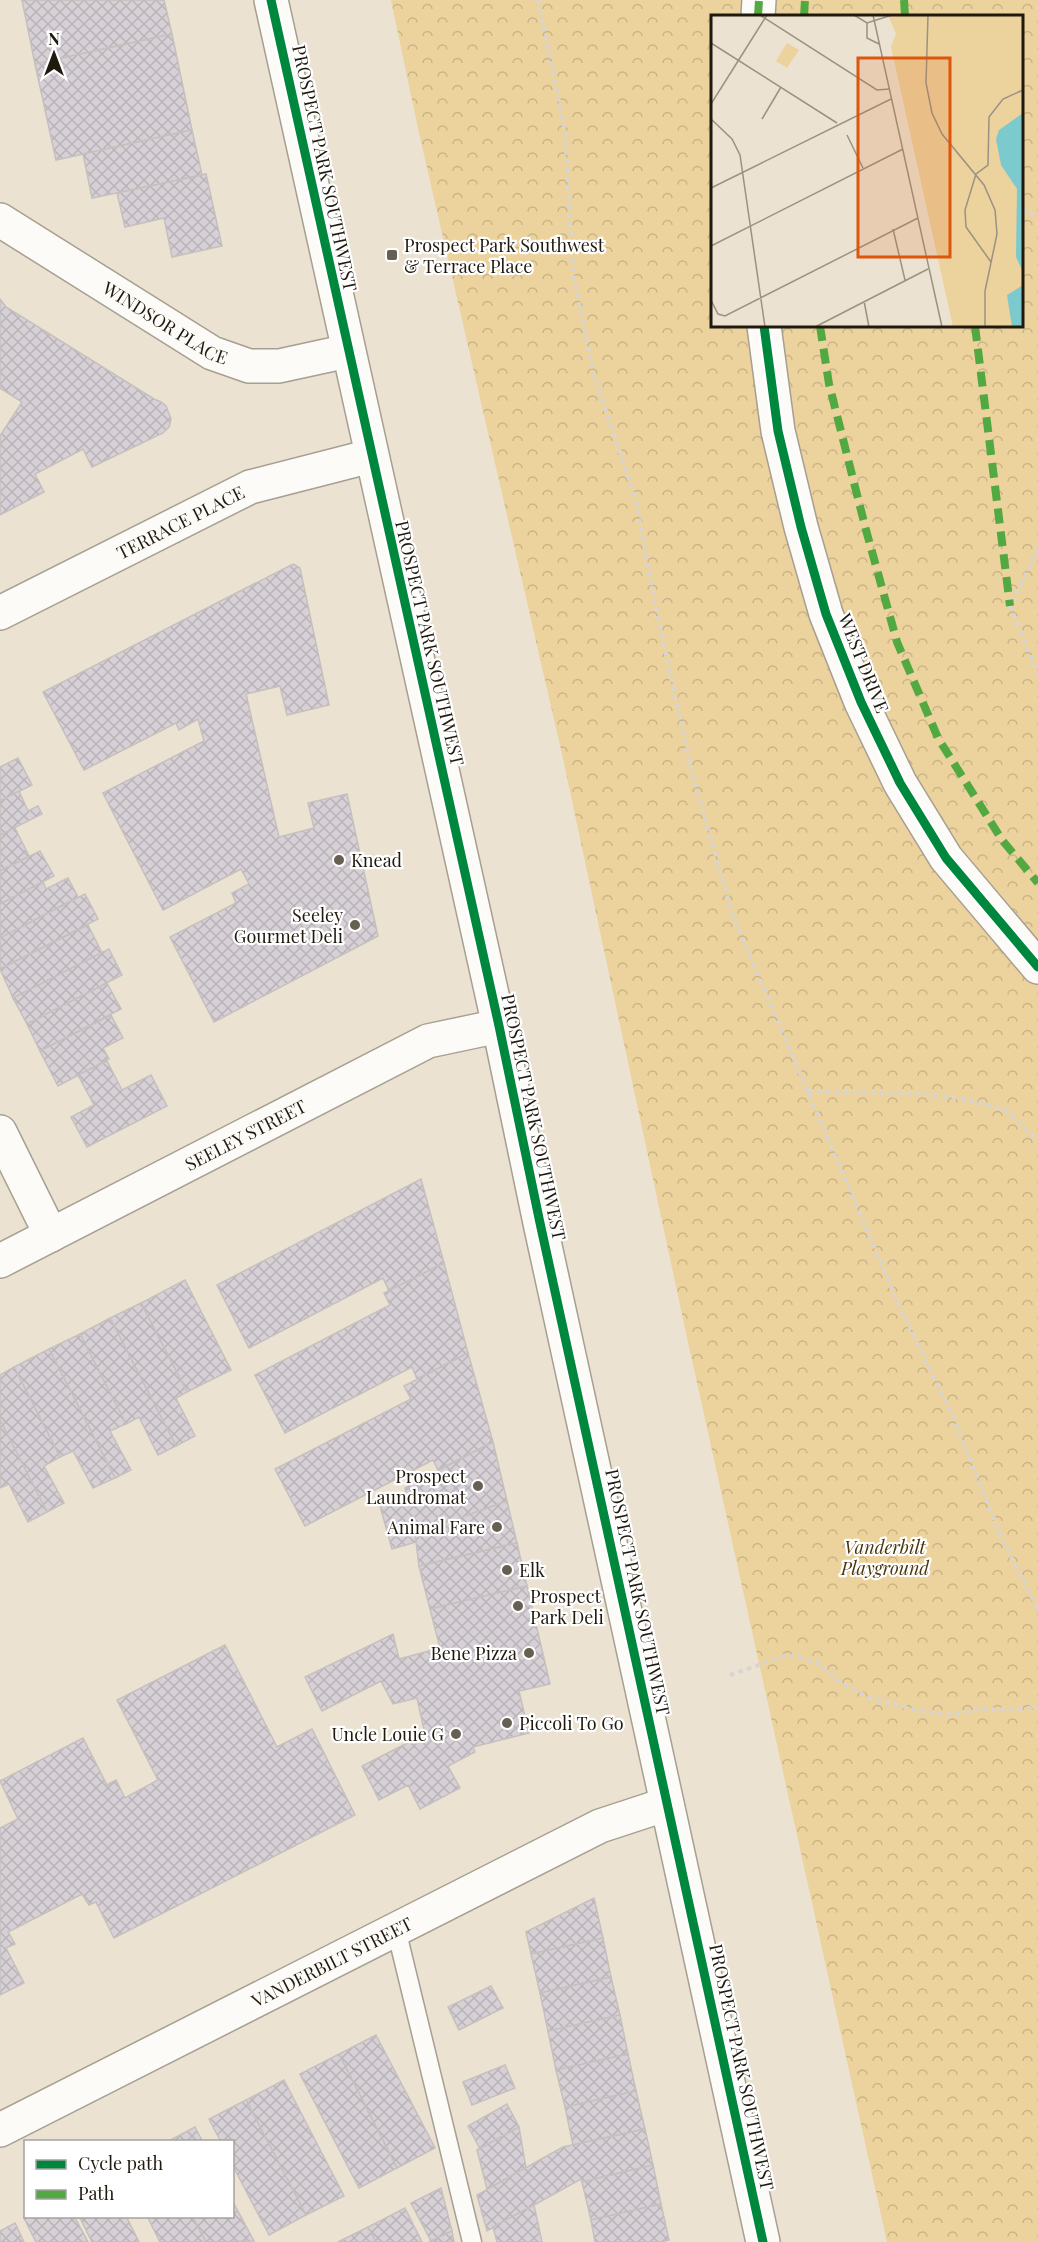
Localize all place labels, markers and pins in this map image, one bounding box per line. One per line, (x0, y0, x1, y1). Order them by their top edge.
place label: Prospect Park Southwest & Terrace Place (404, 233, 605, 278)
marker: Prospect Park Southwest & Terrace Place (385, 248, 399, 262)
place label: Knead (351, 848, 403, 872)
marker: Knead (332, 853, 346, 867)
place label: Seeley Gourmet Deli (234, 903, 343, 948)
marker: Seeley Gourmet Deli (348, 918, 362, 932)
place label: Prospect Laundromat (366, 1464, 467, 1509)
marker: Prospect Laundromat (471, 1479, 485, 1493)
place label: Animal Fare (386, 1515, 485, 1539)
marker: Animal Fare (490, 1520, 504, 1534)
place label: Elk (519, 1558, 545, 1582)
marker: Elk (500, 1563, 514, 1577)
place label: Prospect Park Deli (530, 1584, 604, 1629)
marker: Prospect Park Deli (511, 1599, 525, 1613)
place label: Bene Pizza (430, 1641, 517, 1665)
marker: Bene Pizza (522, 1646, 536, 1660)
place label: Piccoli To Go (519, 1711, 624, 1735)
marker: Piccoli To Go (500, 1716, 514, 1730)
place label: Uncle Louie G (332, 1722, 444, 1746)
marker: Uncle Louie G (449, 1727, 463, 1741)

